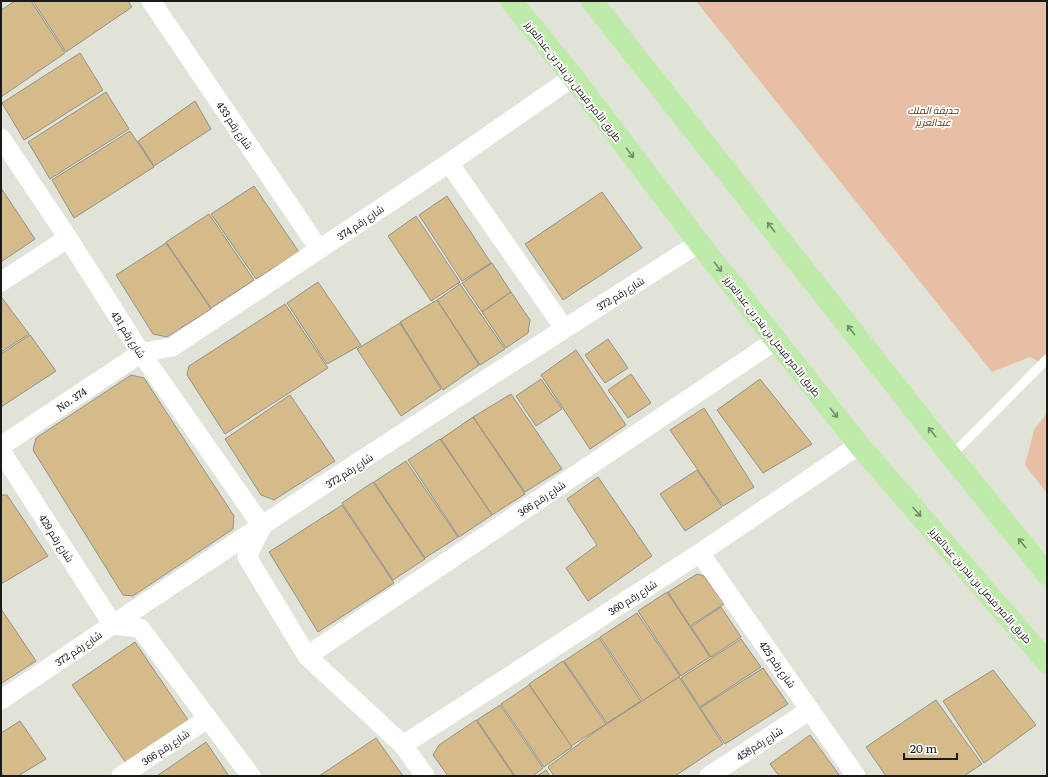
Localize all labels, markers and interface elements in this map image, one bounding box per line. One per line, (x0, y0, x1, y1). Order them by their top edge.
street label: طريق الأمير فيصل بن بندر بن عبدالعزيز (522, 17, 626, 144)
street label: شارع رقم 433 (213, 98, 257, 152)
park label: حديقة الملك عبدالعزيز (907, 102, 959, 129)
one-way arrow (626, 147, 635, 158)
street label: شارع رقم 374 (334, 201, 387, 244)
one-way arrow (766, 222, 775, 233)
one-way arrow (714, 262, 722, 273)
street label: شارع رقم 372 (593, 272, 647, 314)
street label: طريق الأمير فيصل بن بندر بن عبدالعزيز (721, 272, 825, 399)
street label: شارع رقم 431 (107, 307, 150, 361)
one-way arrow (847, 324, 856, 335)
street label: No. 374 (53, 383, 90, 415)
one-way arrow (829, 407, 838, 418)
one-way arrow (927, 426, 936, 437)
street label: شارع رقم 372 (322, 449, 376, 492)
street label: شارع رقم 366 (514, 476, 568, 520)
one-way arrow (913, 507, 922, 517)
street label: شارع رقم 429 (35, 511, 78, 565)
street label: طريق الأمير فيصل بن بندر بن عبدالعزيز (926, 523, 1036, 646)
one-way arrow (1018, 538, 1027, 549)
street label: شارع رقم 360 (605, 576, 660, 619)
street label: شارع رقم 372 (51, 627, 105, 670)
street label: شارع رقم 425 (755, 637, 800, 691)
street label: شارع رقم458 (733, 722, 786, 765)
street label: شارع رقم 366 (138, 725, 192, 769)
scale bar (904, 735, 957, 761)
text: 20 m (910, 739, 937, 757)

